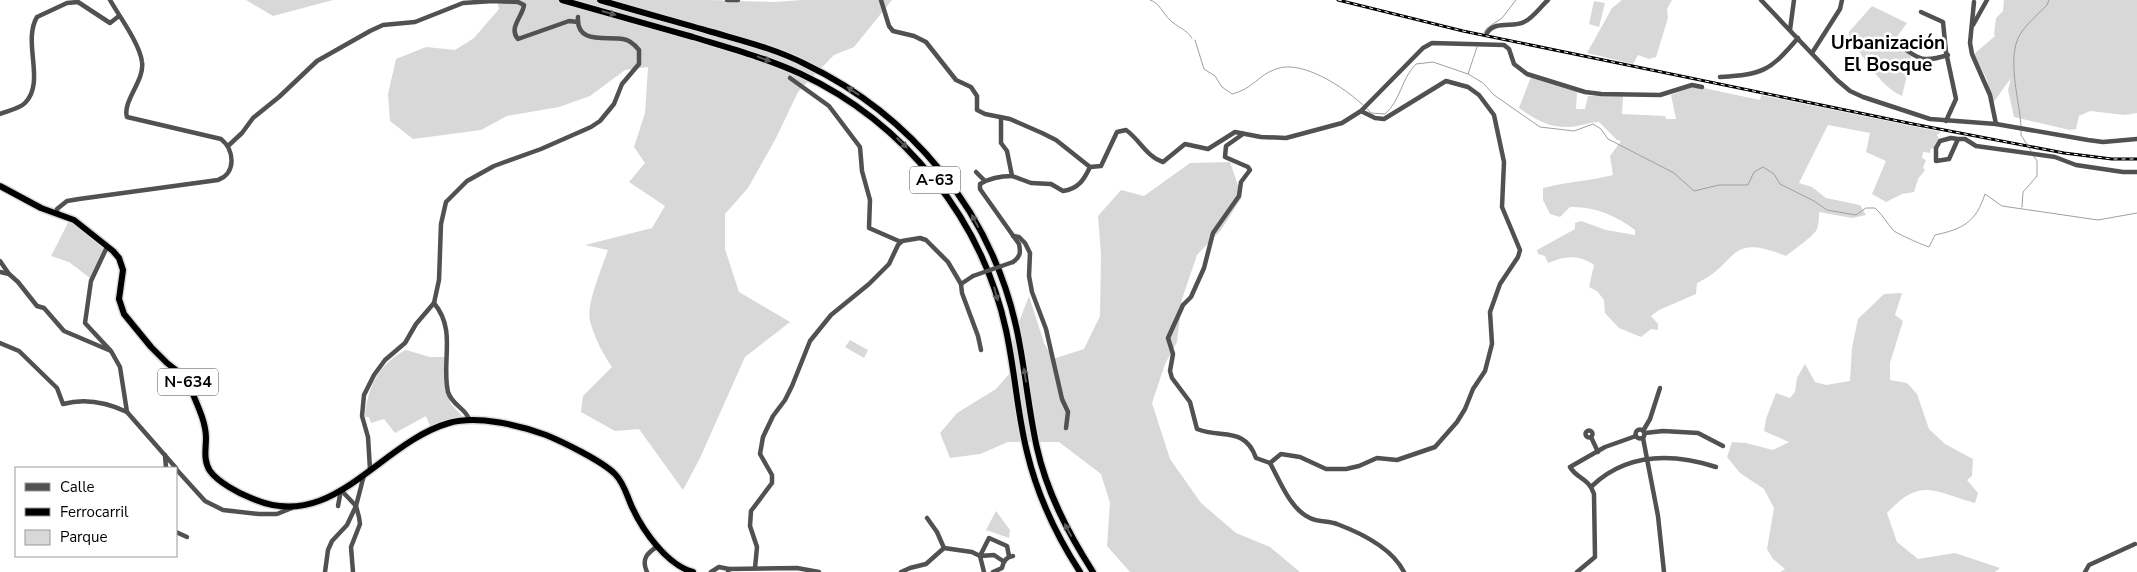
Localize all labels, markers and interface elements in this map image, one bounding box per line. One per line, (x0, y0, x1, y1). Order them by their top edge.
one-way arrow (601, 10, 616, 18)
district label: Urbanización El Bosque (1831, 30, 1945, 78)
one-way arrow (757, 56, 772, 63)
one-way arrow (846, 86, 860, 96)
one-way arrow (896, 137, 908, 149)
road number: A-63 (910, 166, 960, 194)
one-way arrow (971, 214, 979, 228)
one-way arrow (993, 287, 1001, 302)
one-way arrow (1020, 366, 1028, 382)
road number: N-634 (158, 368, 218, 396)
legend (15, 467, 178, 557)
text: Calle (60, 477, 95, 497)
text: Ferrocarril (60, 502, 129, 522)
one-way arrow (1064, 523, 1072, 537)
text: Parque (60, 527, 108, 547)

